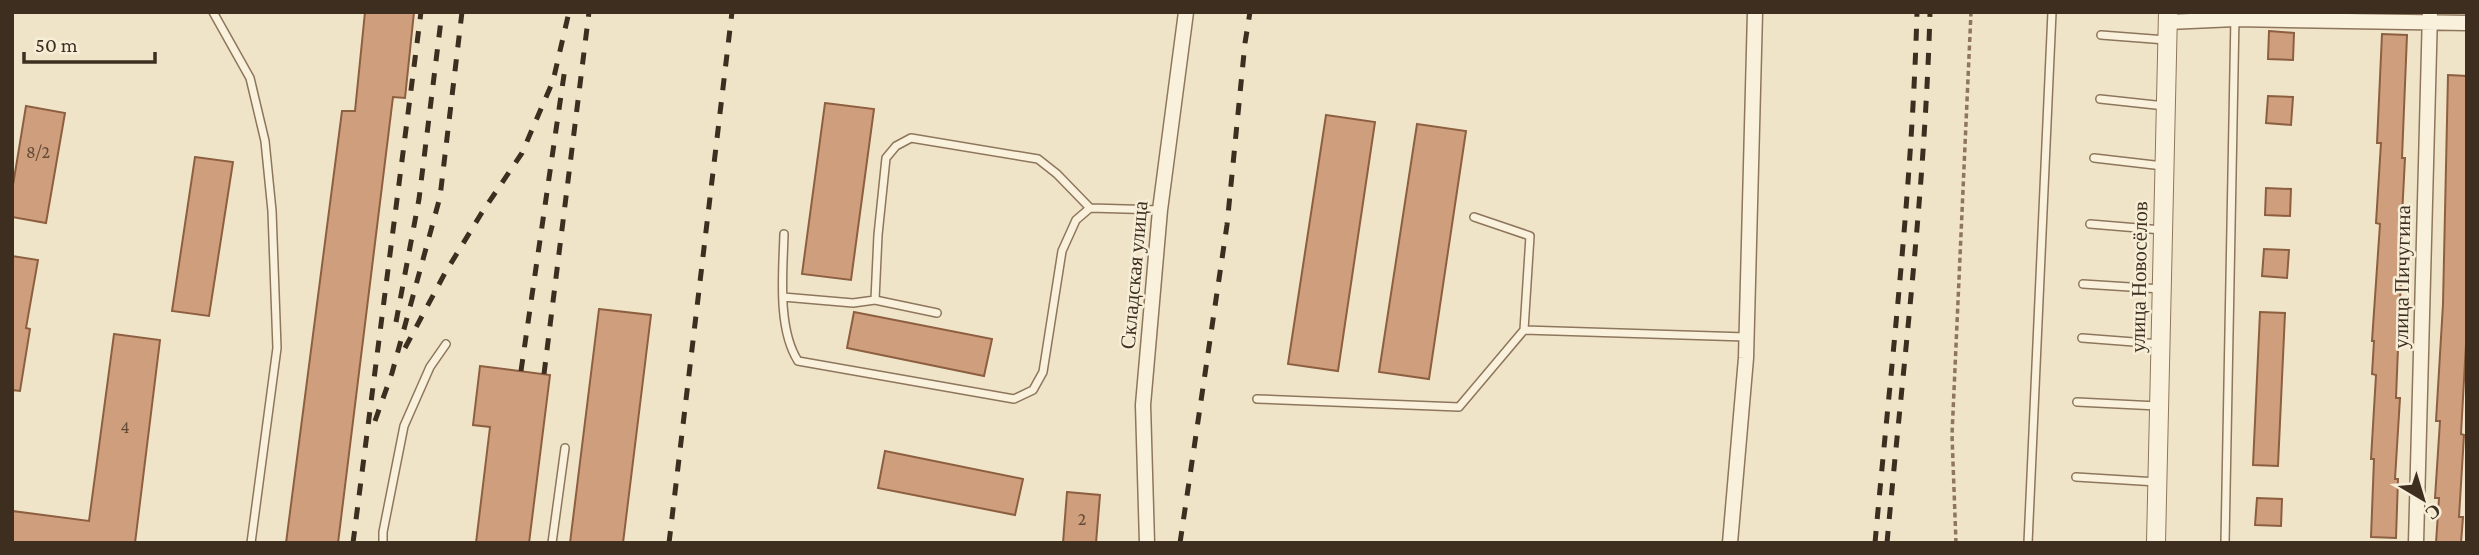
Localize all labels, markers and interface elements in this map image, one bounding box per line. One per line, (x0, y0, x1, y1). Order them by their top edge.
scale bar (24, 21, 156, 65)
text: 50 m (35, 33, 78, 57)
house number: 8/2 (26, 142, 50, 162)
street label: Складская улица (1116, 199, 1152, 350)
street label: улица Новосёлов (2126, 201, 2152, 353)
street label: улица Пичугина (2389, 204, 2415, 349)
house number: 4 (120, 417, 130, 437)
north arrow (2388, 464, 2458, 534)
text: С (2421, 500, 2445, 525)
house number: 2 (1078, 509, 1086, 529)

